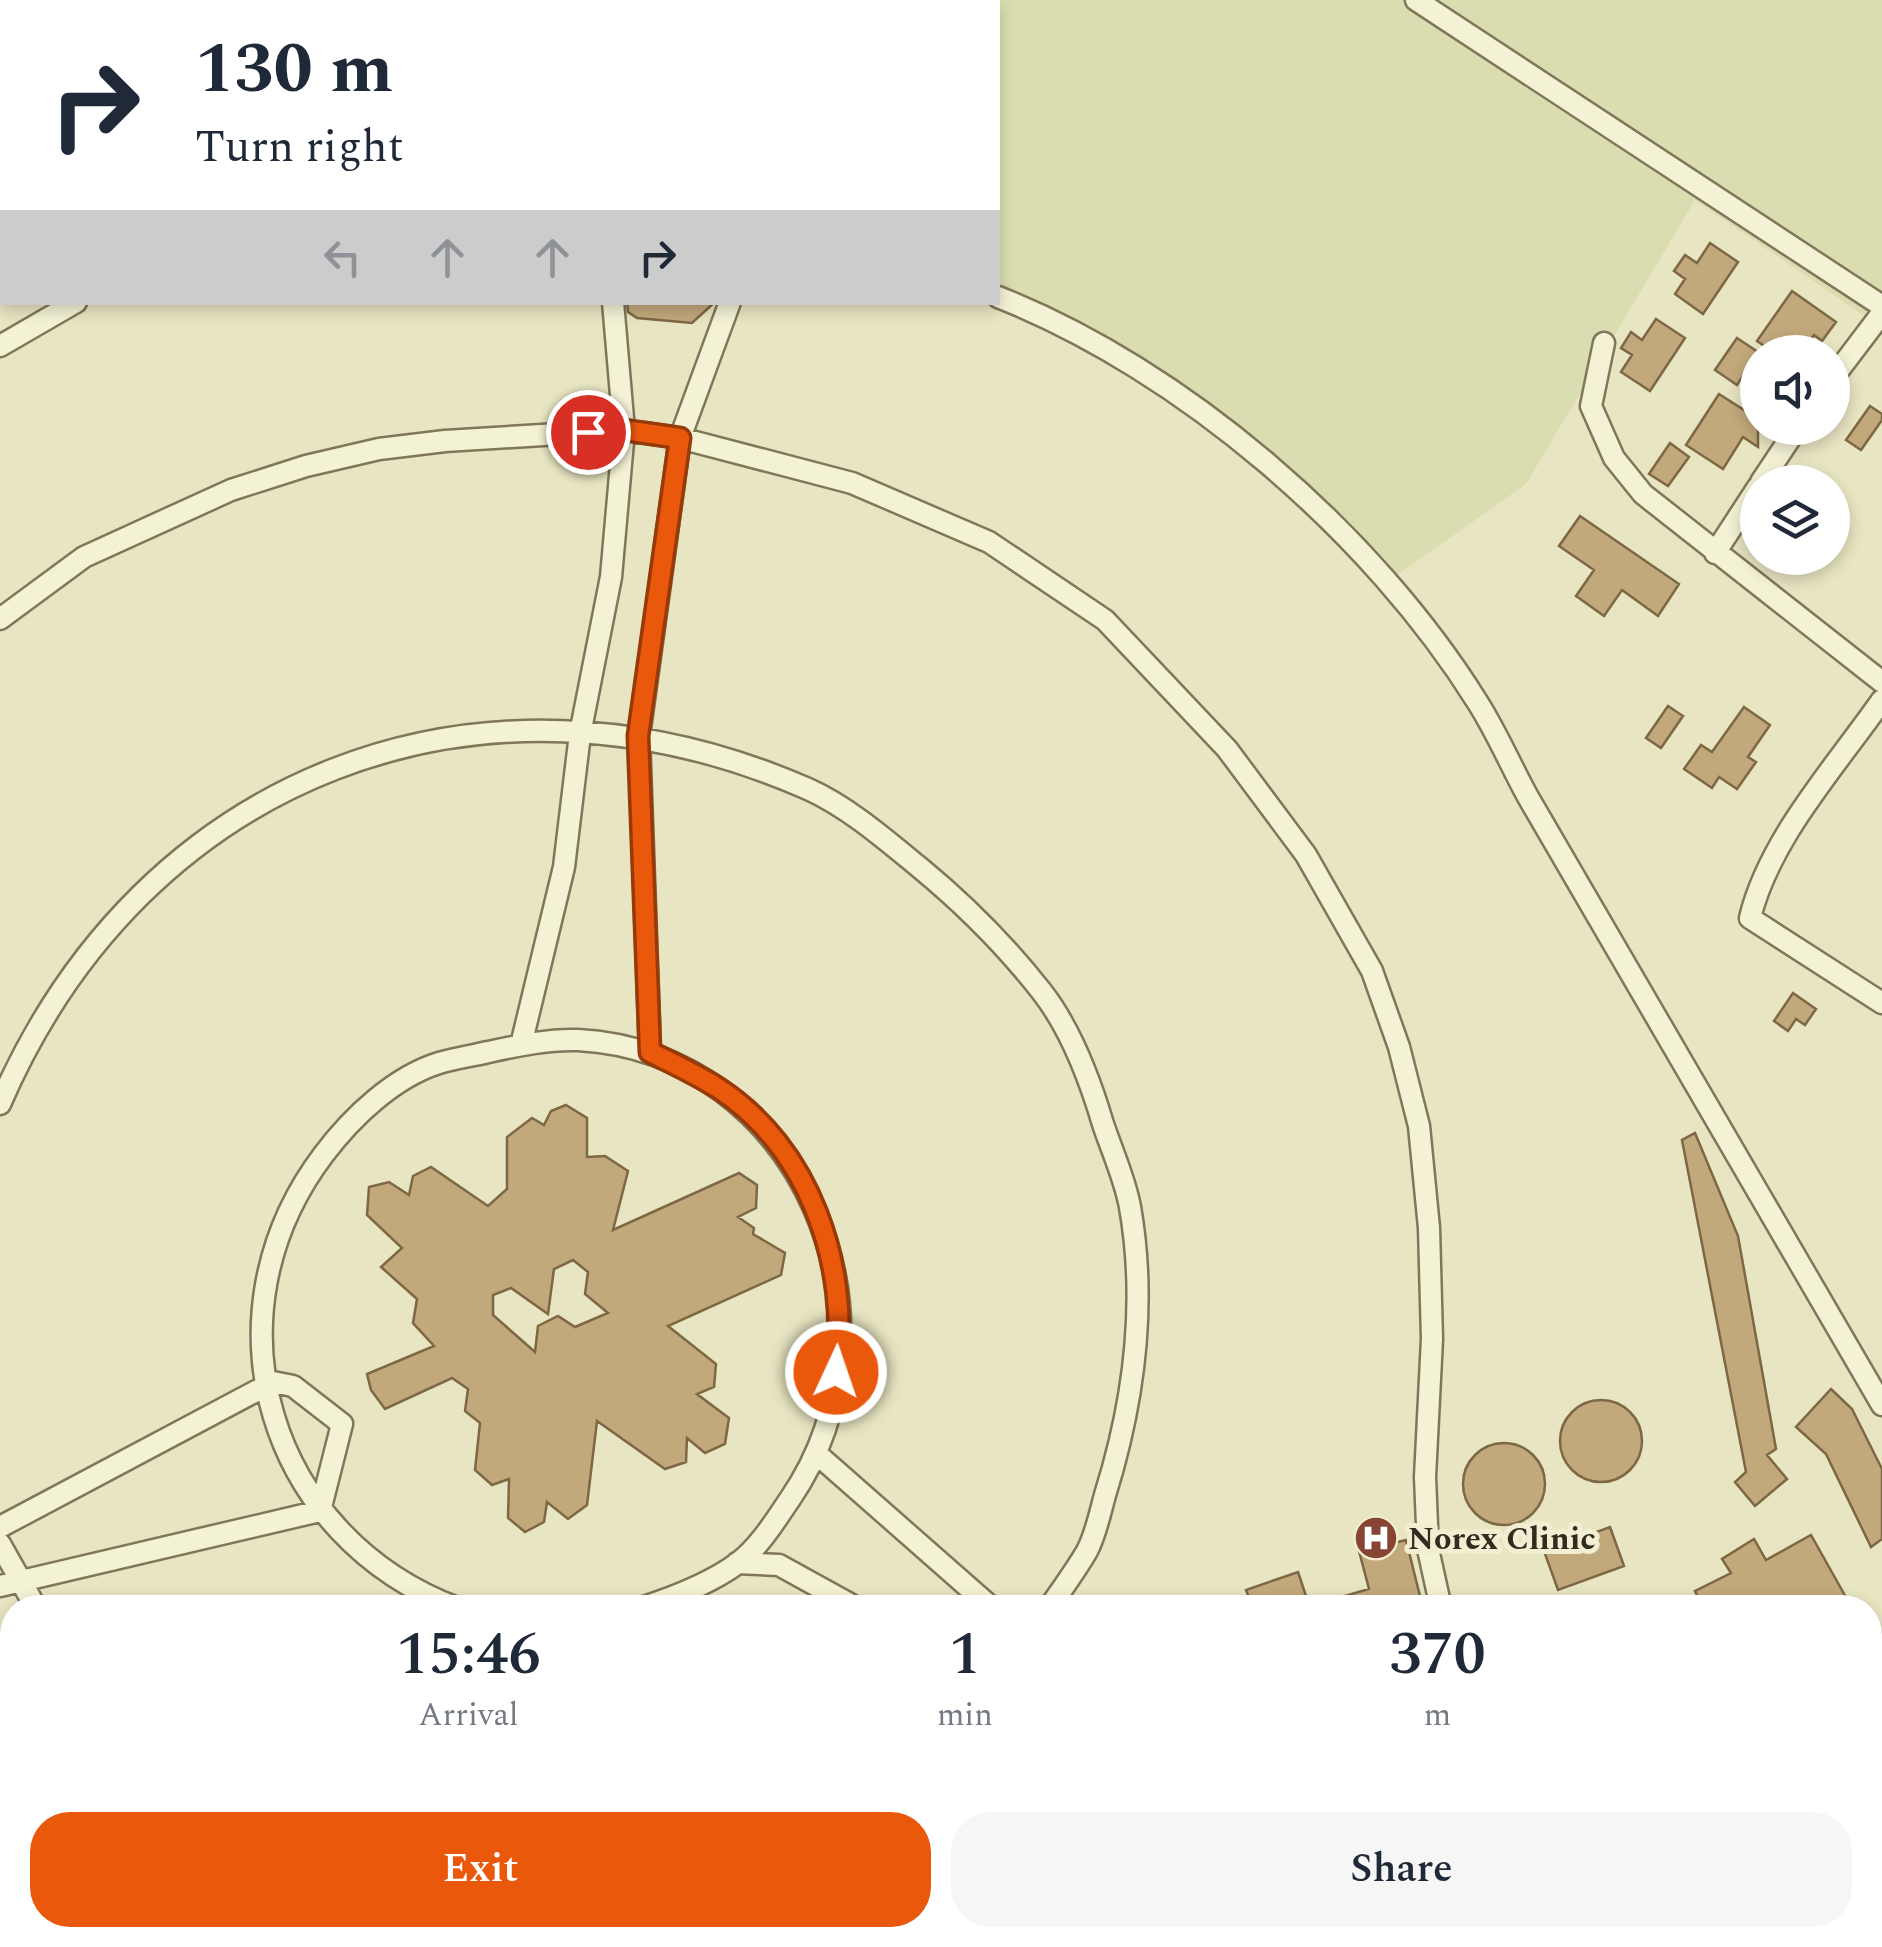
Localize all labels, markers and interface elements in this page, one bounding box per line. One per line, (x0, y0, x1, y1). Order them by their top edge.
text: 130 m (195, 17, 393, 123)
icon: right (30, 40, 160, 170)
text: Turn right (195, 113, 404, 182)
icon: left (315, 230, 370, 285)
icon: ahead (420, 230, 475, 285)
icon: ahead (525, 230, 580, 285)
icon: right (630, 230, 685, 285)
map controls (1740, 335, 1850, 575)
button: sound (1740, 335, 1850, 445)
pin (546, 390, 631, 475)
icon: arrive (561, 405, 616, 460)
button: layers (1740, 465, 1850, 575)
position arrow (784, 1320, 888, 1424)
hospital icon: Norex Clinic (1353, 1515, 1399, 1561)
place label: Norex Clinic (1408, 1515, 1596, 1564)
text: 15:46 (396, 1609, 541, 1701)
text: 1 (949, 1609, 981, 1701)
text: 370 (1389, 1609, 1486, 1701)
text: Arrival (419, 1691, 518, 1740)
text: min (937, 1691, 993, 1740)
text: m (1424, 1691, 1451, 1740)
button: Exit (30, 1812, 931, 1927)
button: Share (951, 1812, 1852, 1927)

